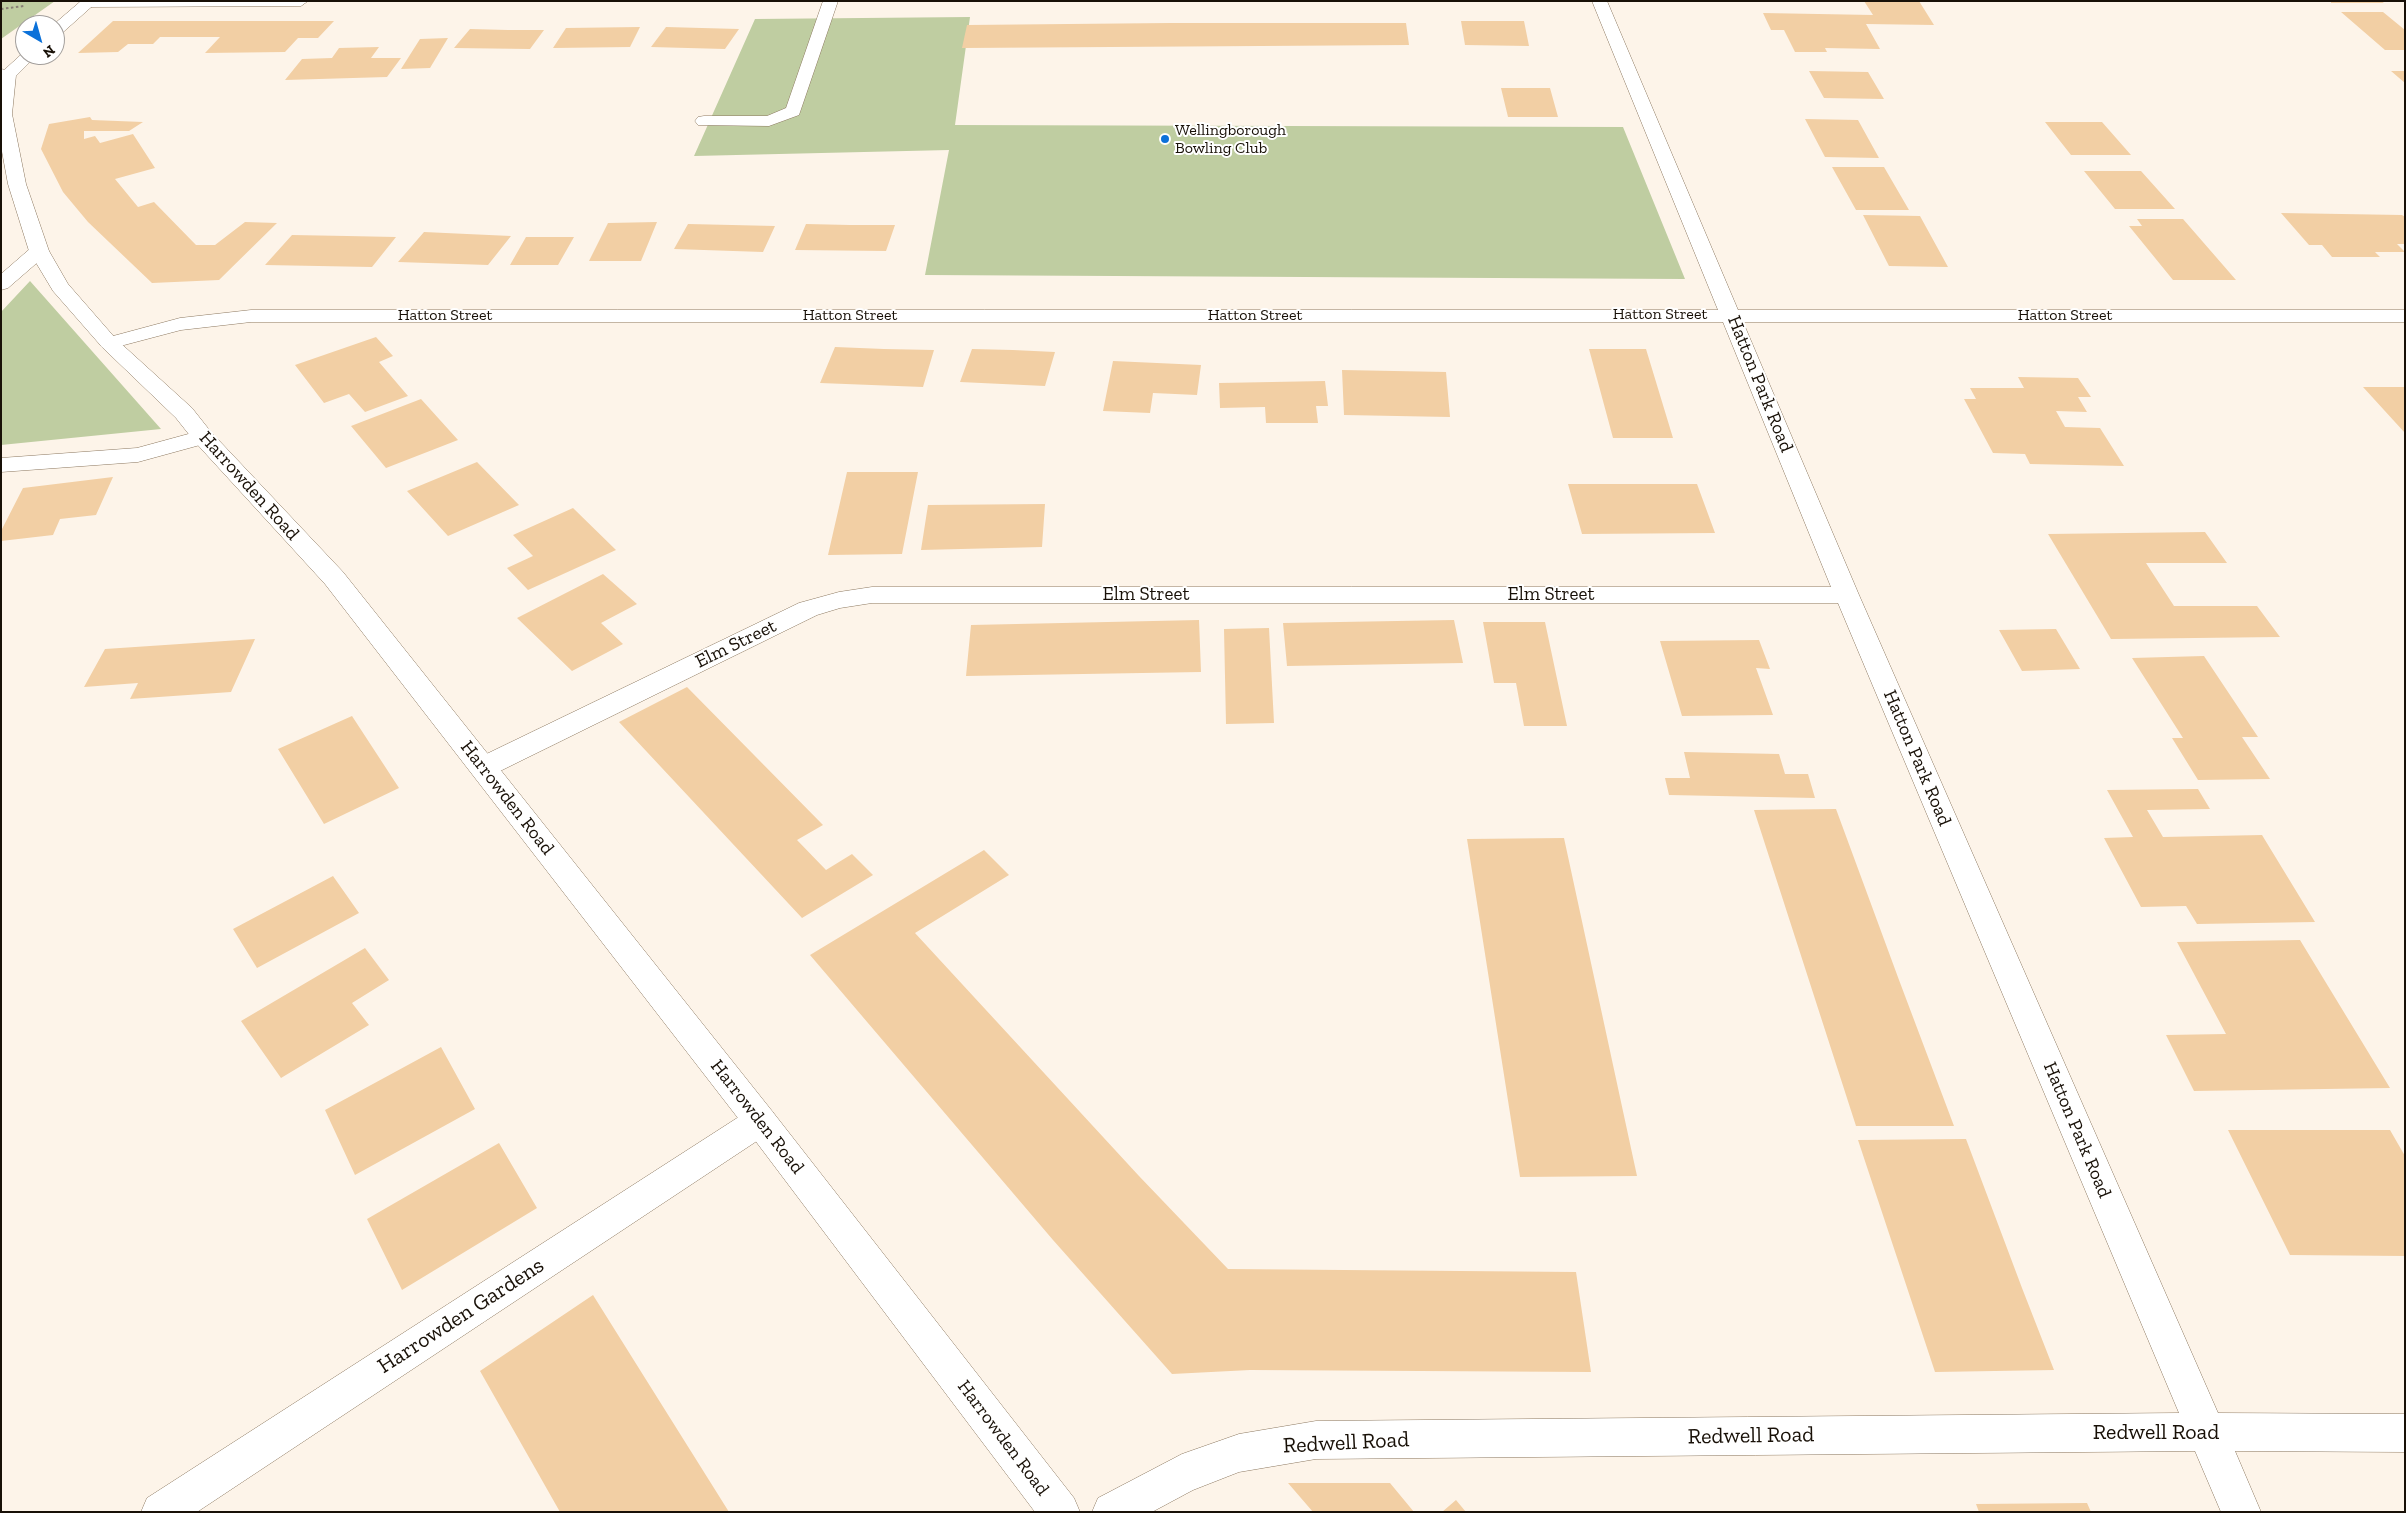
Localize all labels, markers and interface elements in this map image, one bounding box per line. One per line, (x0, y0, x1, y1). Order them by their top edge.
north arrow (15, 15, 65, 65)
text: N (40, 41, 58, 61)
place label: Wellingborough Bowling Club (1175, 120, 1286, 158)
marker: Wellingborough Bowling Club (1159, 133, 1171, 145)
street label: Hatton Street (1613, 304, 1707, 324)
street label: Hatton Street (398, 305, 492, 325)
street label: Hatton Street (803, 305, 897, 325)
street label: Hatton Street (1208, 305, 1302, 325)
street label: Hatton Street (2018, 305, 2112, 325)
street label: Hatton Park Road (1722, 312, 1798, 456)
street label: Harrowden Road (194, 427, 304, 545)
street label: Elm Street (1102, 584, 1190, 606)
street label: Elm Street (1507, 584, 1595, 606)
street label: Elm Street (692, 615, 780, 673)
street label: Hatton Park Road (1878, 687, 1956, 829)
street label: Harrowden Road (455, 736, 559, 860)
street label: Harrowden Road (705, 1055, 809, 1179)
street label: Hatton Park Road (2038, 1059, 2116, 1201)
street label: Harrowden Gardens (373, 1252, 549, 1380)
street label: Harrowden Road (952, 1376, 1054, 1500)
street label: Redwell Road (2093, 1420, 2219, 1446)
street label: Redwell Road (1688, 1422, 1814, 1450)
street label: Redwell Road (1282, 1427, 1410, 1459)

